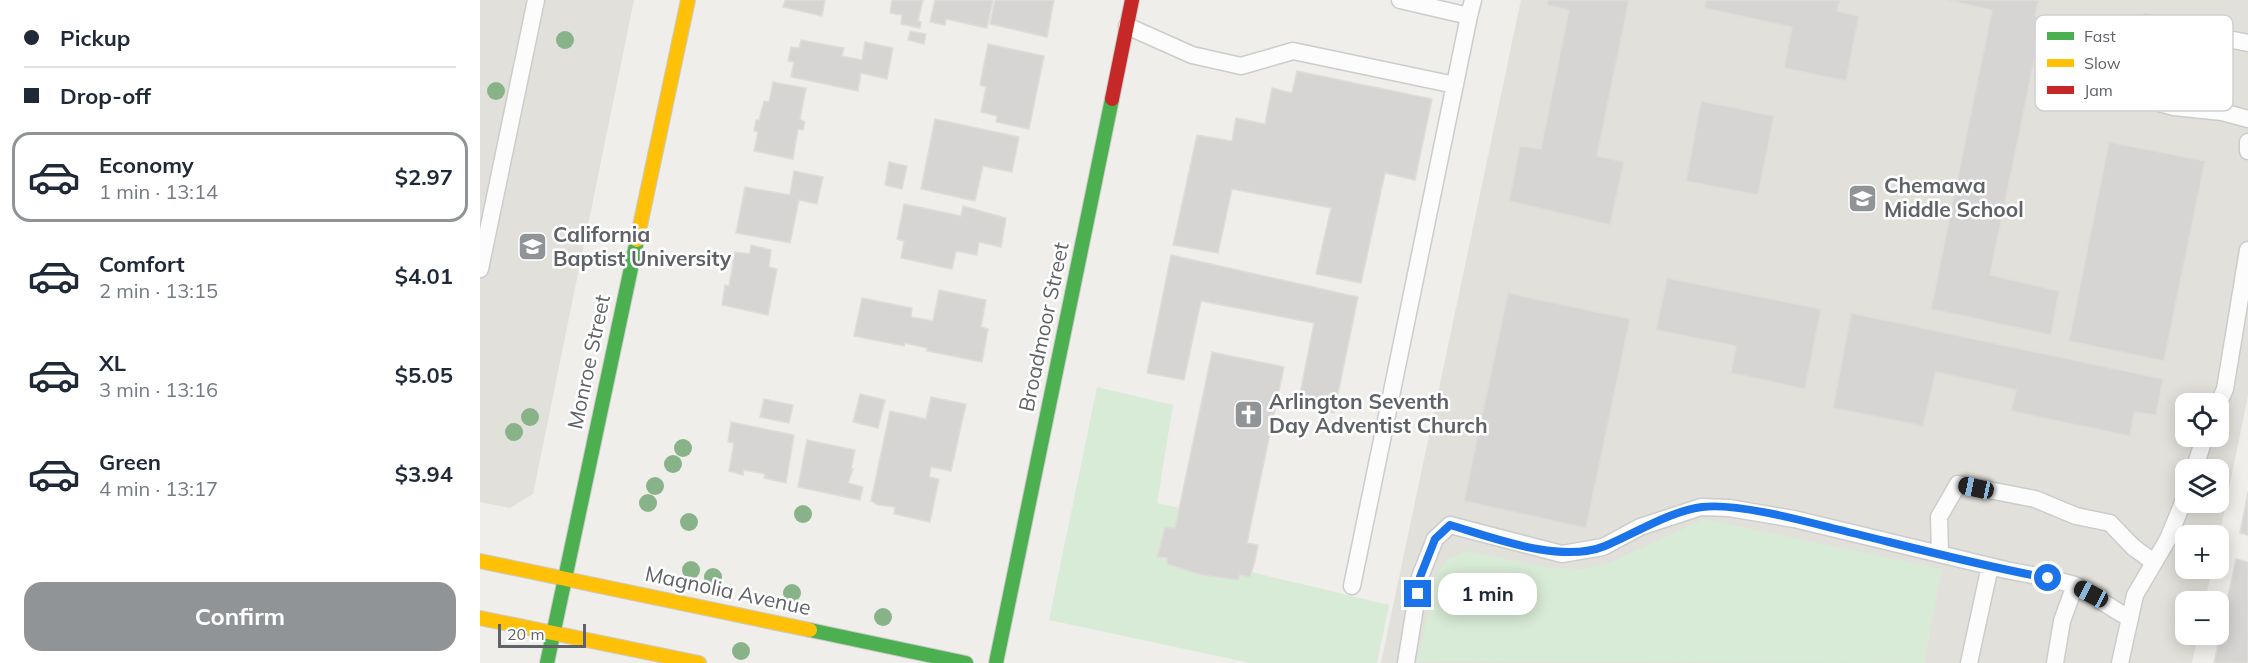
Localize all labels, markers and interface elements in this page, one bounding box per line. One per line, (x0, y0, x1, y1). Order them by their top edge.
legend (2035, 15, 2233, 111)
text: Pickup (60, 24, 130, 52)
text: Fast (2084, 26, 2116, 46)
text: Slow (2084, 53, 2121, 73)
text: Jam (2084, 80, 2113, 100)
text: Drop-off (60, 82, 151, 110)
icon: car (27, 150, 81, 204)
text: Economy (99, 151, 194, 179)
text: $2.97 (395, 163, 453, 191)
place label: Chemawa Middle School (1884, 172, 2024, 222)
text: 1 min · 13:14 (99, 179, 218, 204)
school or university icon: Chemawa Middle School (1847, 182, 1879, 214)
place label: California Baptist University (553, 221, 732, 271)
school or university icon: California Baptist University (516, 231, 548, 263)
street label: Broadmoor Street (1012, 240, 1074, 414)
icon: car (27, 249, 81, 303)
text: Comfort (99, 250, 185, 278)
text: $4.01 (395, 262, 453, 290)
text: 2 min · 13:15 (99, 278, 218, 303)
street label: Monroe Street (561, 292, 615, 431)
icon: car (27, 348, 81, 402)
text: XL (99, 349, 126, 377)
text: $5.05 (395, 361, 453, 389)
text: 3 min · 13:16 (99, 377, 218, 402)
place label: Arlington Seventh Day Adventist Church (1269, 388, 1488, 438)
map controls (2175, 393, 2229, 645)
button: locate (2175, 393, 2229, 447)
church icon: Arlington Seventh Day Adventist Church (1232, 398, 1264, 430)
icon: car (27, 447, 81, 501)
text: Green (99, 448, 161, 476)
button: layers (2175, 459, 2229, 513)
text: $3.94 (395, 460, 453, 488)
car (1957, 475, 1995, 501)
text: 4 min · 13:17 (99, 476, 218, 501)
button: + (2175, 525, 2229, 579)
street label: Magnolia Avenue (643, 560, 813, 620)
route start (2034, 564, 2061, 591)
callout: 1 min (1439, 573, 1538, 615)
car (2071, 578, 2111, 610)
route end (1404, 580, 1431, 607)
text: 1 min (1461, 581, 1514, 606)
button: Confirm (24, 582, 456, 651)
button: − (2175, 591, 2229, 645)
scale bar (498, 621, 586, 648)
text: 20 m (507, 624, 544, 644)

